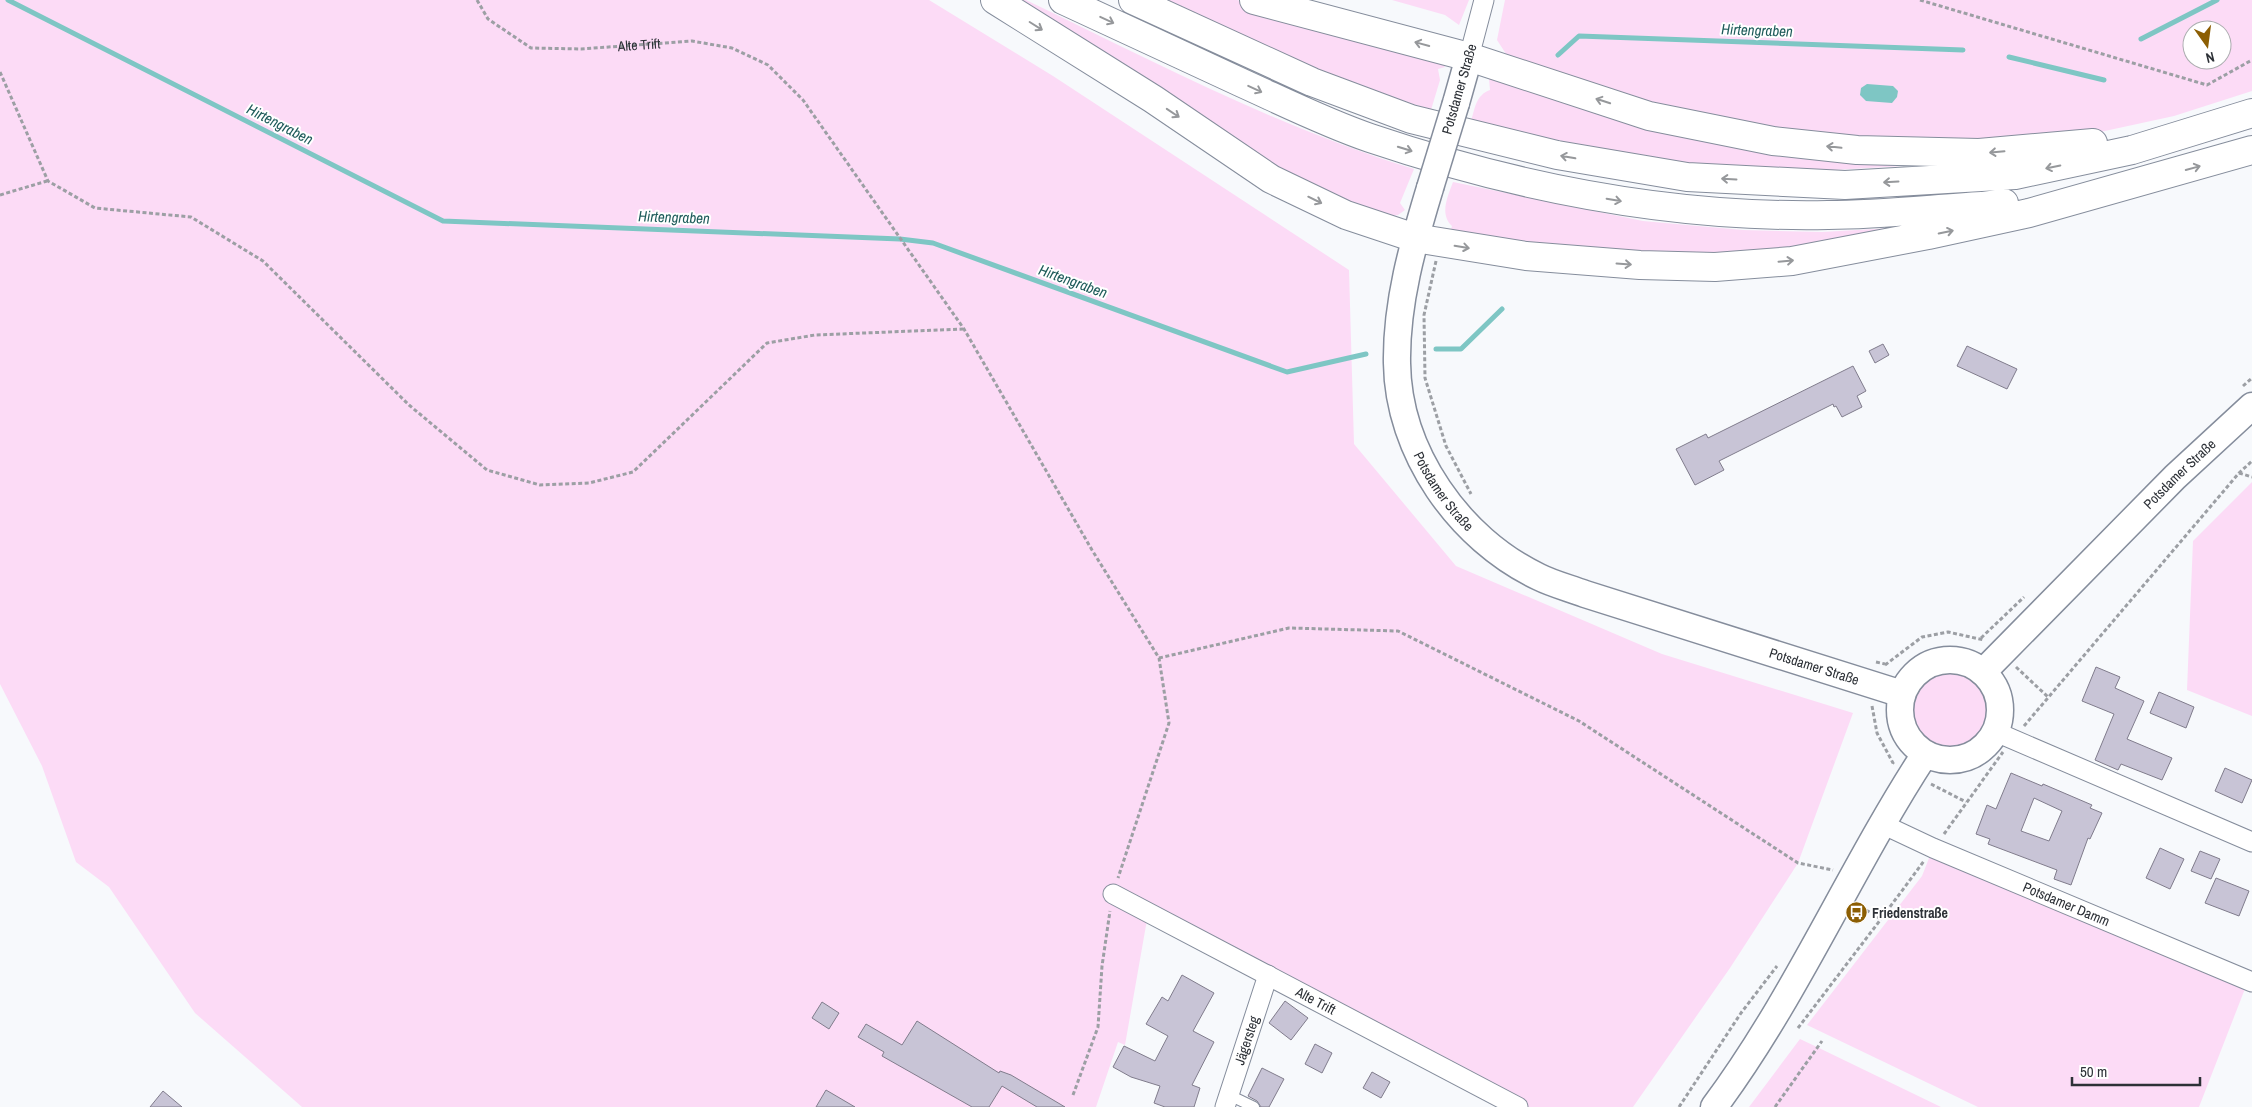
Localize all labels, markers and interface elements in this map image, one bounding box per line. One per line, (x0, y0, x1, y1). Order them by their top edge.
one-way arrow (1099, 16, 1114, 26)
water label: Hirtengraben (1721, 18, 1793, 42)
north arrow (2182, 20, 2232, 70)
one-way arrow (1029, 21, 1043, 31)
street label: Alte Trift (616, 34, 661, 55)
one-way arrow (1414, 39, 1430, 48)
street label: Potsdamer Straße (1438, 42, 1480, 136)
text: N (2204, 48, 2216, 67)
one-way arrow (1247, 84, 1262, 94)
one-way arrow (1595, 95, 1611, 105)
water label: Hirtengraben (243, 98, 317, 150)
one-way arrow (1166, 108, 1180, 118)
one-way arrow (1827, 142, 1843, 152)
one-way arrow (1397, 145, 1413, 154)
one-way arrow (1989, 147, 2005, 156)
one-way arrow (1561, 152, 1577, 162)
one-way arrow (2045, 163, 2061, 172)
one-way arrow (2185, 163, 2201, 173)
one-way arrow (1721, 175, 1737, 184)
one-way arrow (1883, 178, 1899, 187)
one-way arrow (1307, 196, 1322, 205)
one-way arrow (1606, 196, 1622, 206)
water label: Hirtengraben (638, 205, 710, 229)
one-way arrow (1937, 226, 1953, 236)
one-way arrow (1454, 242, 1470, 252)
one-way arrow (1778, 256, 1794, 266)
water label: Hirtengraben (1036, 259, 1110, 303)
one-way arrow (1616, 259, 1632, 269)
street label: Potsdamer Straße (2140, 435, 2219, 513)
street label: Potsdamer Straße (1410, 449, 1477, 535)
street label: Potsdamer Straße (1767, 644, 1861, 689)
street label: Potsdamer Damm (2020, 878, 2113, 930)
bus stop icon: Friedenstraße (1844, 901, 1868, 925)
place label: Friedenstraße (1872, 904, 1948, 922)
street label: Alte Trift (1292, 982, 1339, 1019)
street label: Jägersteg (1230, 1013, 1263, 1067)
scale bar (2072, 1054, 2200, 1086)
text: 50 m (2080, 1061, 2107, 1082)

